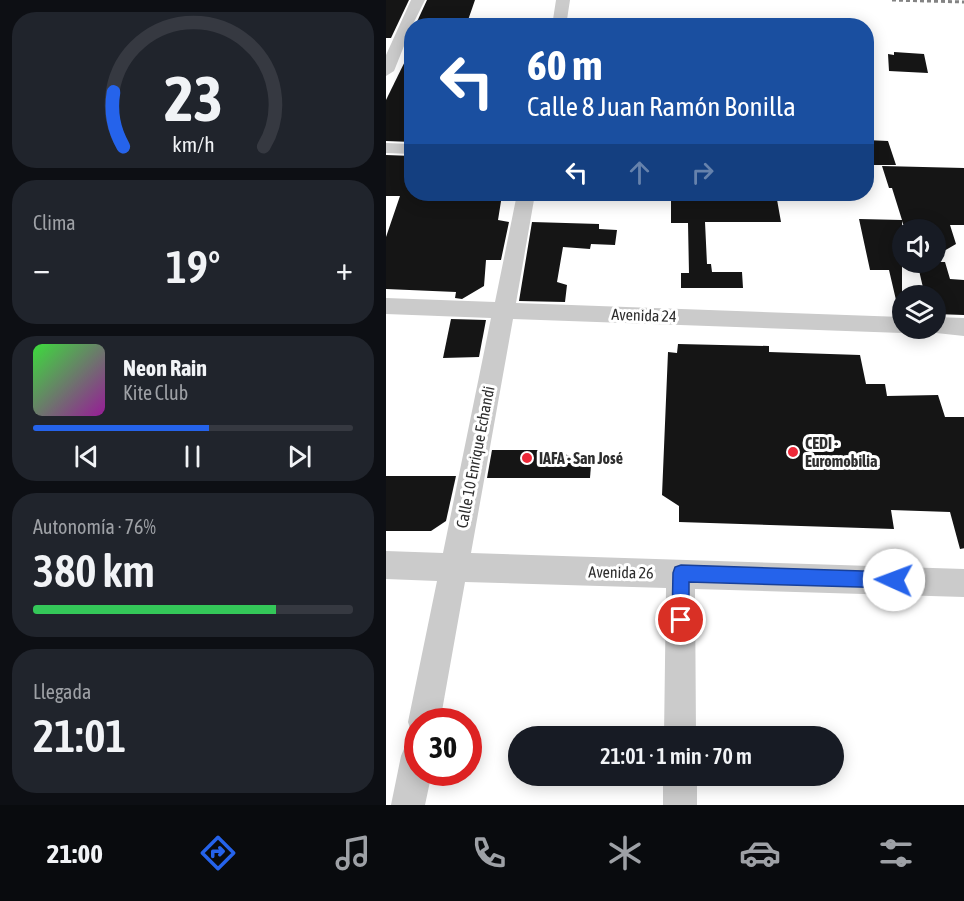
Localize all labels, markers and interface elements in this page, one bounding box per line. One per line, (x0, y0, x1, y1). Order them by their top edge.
text: 60 m (527, 41, 602, 89)
icon: left (428, 42, 506, 120)
text: 23 (164, 63, 222, 134)
text: Calle 8 Juan Ramón Bonilla (527, 91, 796, 122)
text: km/h (172, 132, 214, 157)
icon: left (560, 156, 593, 189)
icon: ahead (623, 156, 656, 189)
icon: right (686, 156, 719, 189)
text: Clima (33, 211, 76, 234)
map controls (892, 219, 946, 339)
button: sound (892, 219, 946, 273)
text: 19° (166, 241, 220, 293)
text: − (33, 249, 50, 287)
text: + (336, 249, 353, 287)
button: layers (892, 285, 946, 339)
street label: Avenida 24 (611, 305, 677, 325)
text: Neon Rain (123, 355, 207, 381)
text: Kite Club (123, 381, 188, 404)
street label: Calle 10 Enrique Echandi (452, 384, 499, 530)
place label: CEDI - Euromobilia (805, 434, 877, 470)
icon: previous (70, 440, 103, 473)
icon: pause (176, 440, 209, 473)
icon: next (283, 440, 316, 473)
marker: CEDI - Euromobilia (786, 445, 800, 459)
place label: IAFA - San José (539, 449, 623, 467)
marker: IAFA - San José (520, 451, 534, 465)
text: Autonomía · 76% (33, 515, 156, 538)
text: 380 km (33, 545, 155, 597)
position arrow (862, 548, 926, 612)
street label: Avenida 26 (588, 562, 654, 582)
pin (655, 594, 706, 645)
icon: arrive (664, 603, 697, 636)
text: Llegada (33, 680, 91, 703)
speed limit sign: 30 (404, 708, 482, 786)
text: 21:01 (33, 710, 127, 762)
text: 21:01 · 1 min · 70 m (600, 743, 752, 769)
icon: directions (197, 832, 239, 874)
icon: music (332, 832, 374, 874)
icon: phone (468, 832, 510, 874)
icon: climate (604, 832, 646, 874)
icon: car (739, 832, 781, 874)
icon: filters (875, 832, 917, 874)
text: 21:00 (47, 838, 103, 869)

